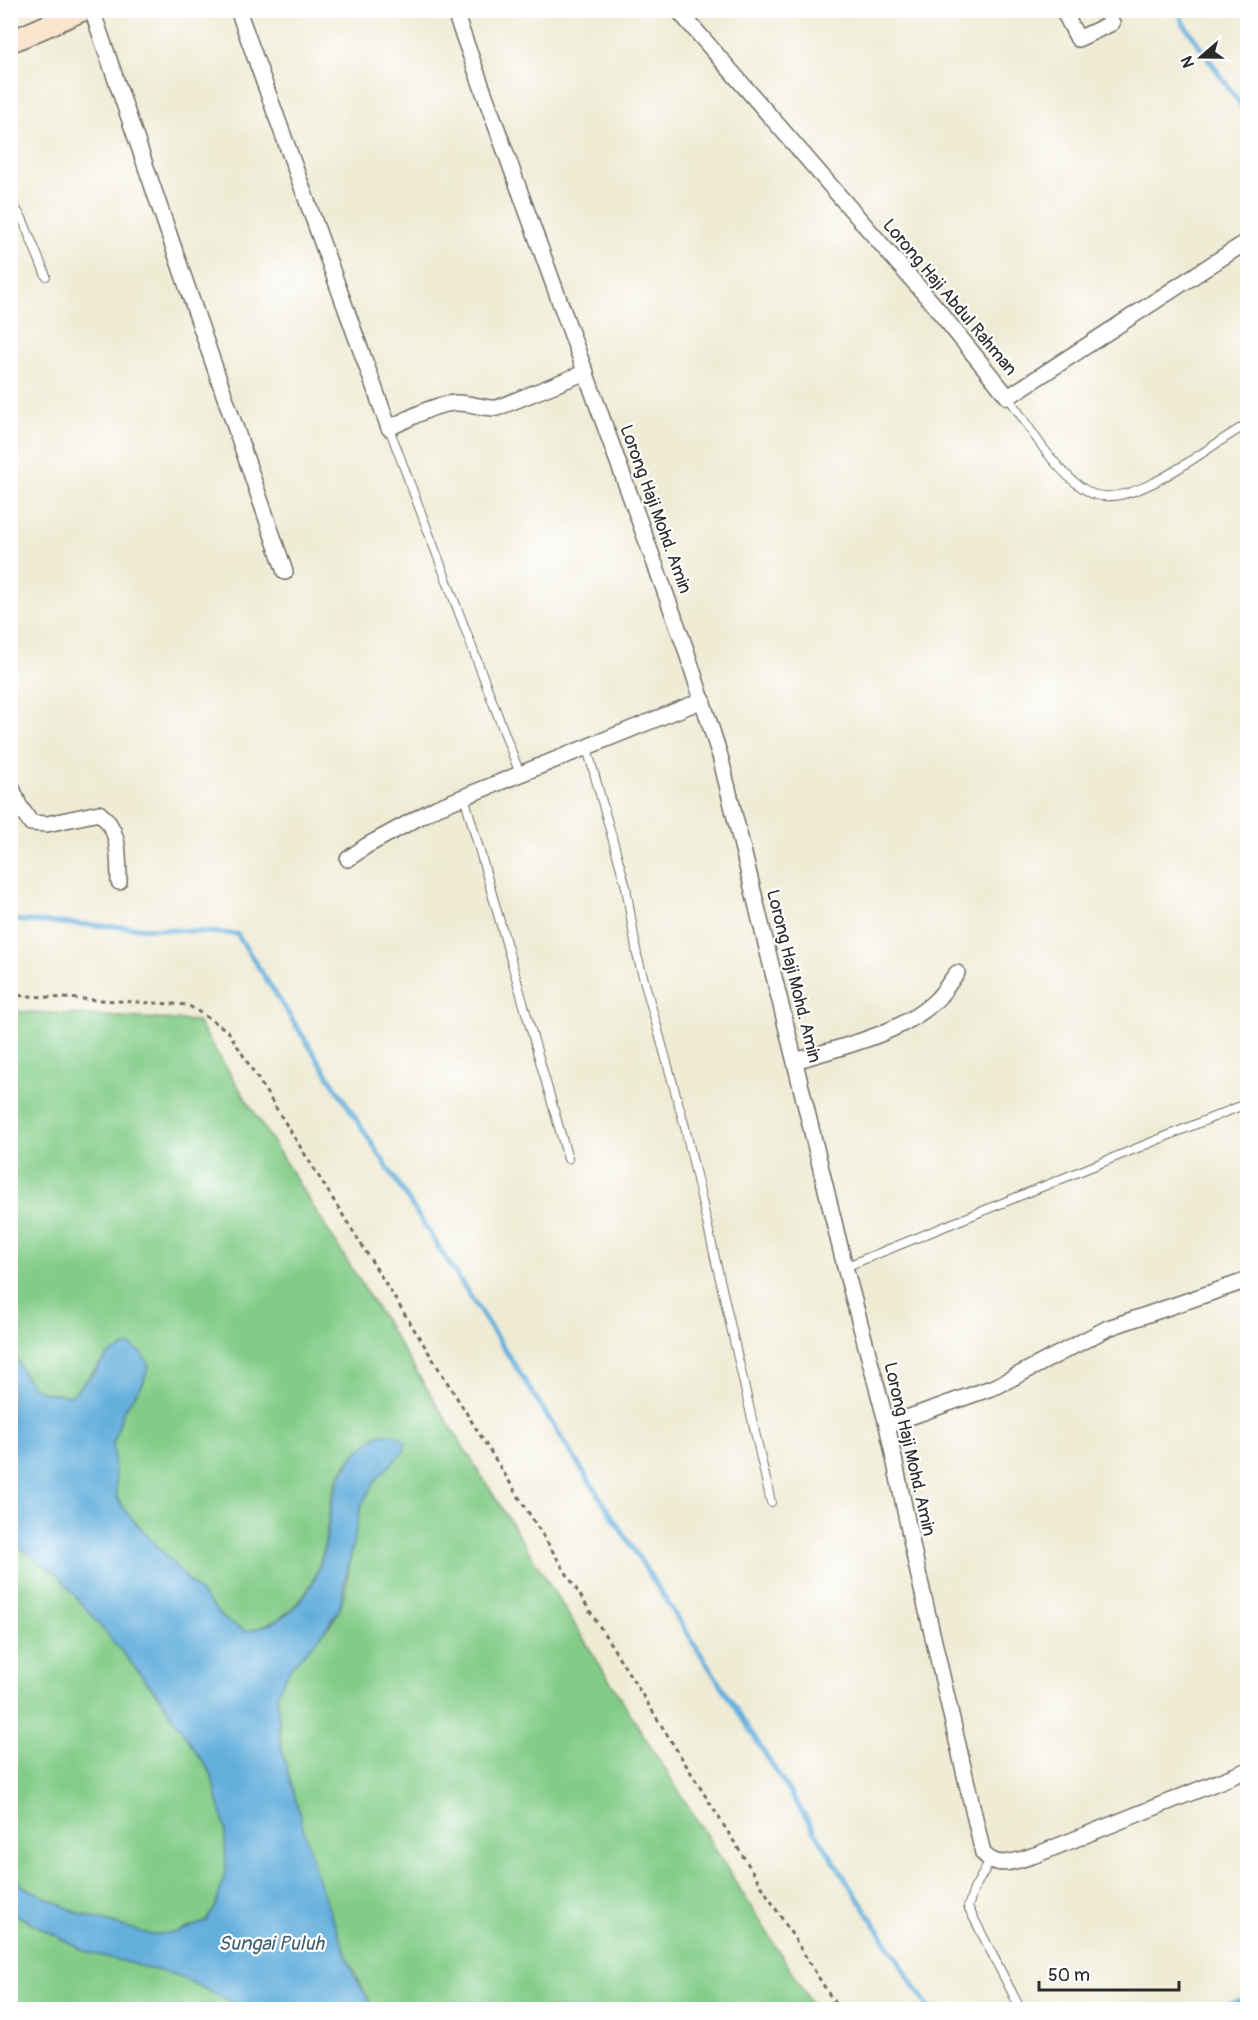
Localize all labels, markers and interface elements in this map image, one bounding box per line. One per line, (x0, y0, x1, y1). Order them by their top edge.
north arrow (1171, 27, 1231, 87)
text: N (1177, 53, 1199, 70)
street label: Lorong Haji Abdul Rahman (877, 214, 1022, 380)
street label: Lorong Haji Mohd. Amin (614, 422, 697, 597)
street label: Lorong Haji Mohd. Amin (761, 887, 826, 1065)
street label: Lorong Haji Mohd. Amin (878, 1360, 941, 1538)
water label: Sungai Puluh (218, 1931, 325, 1956)
scale bar (1039, 1954, 1178, 1992)
text: 50 m (1048, 1964, 1090, 1987)

